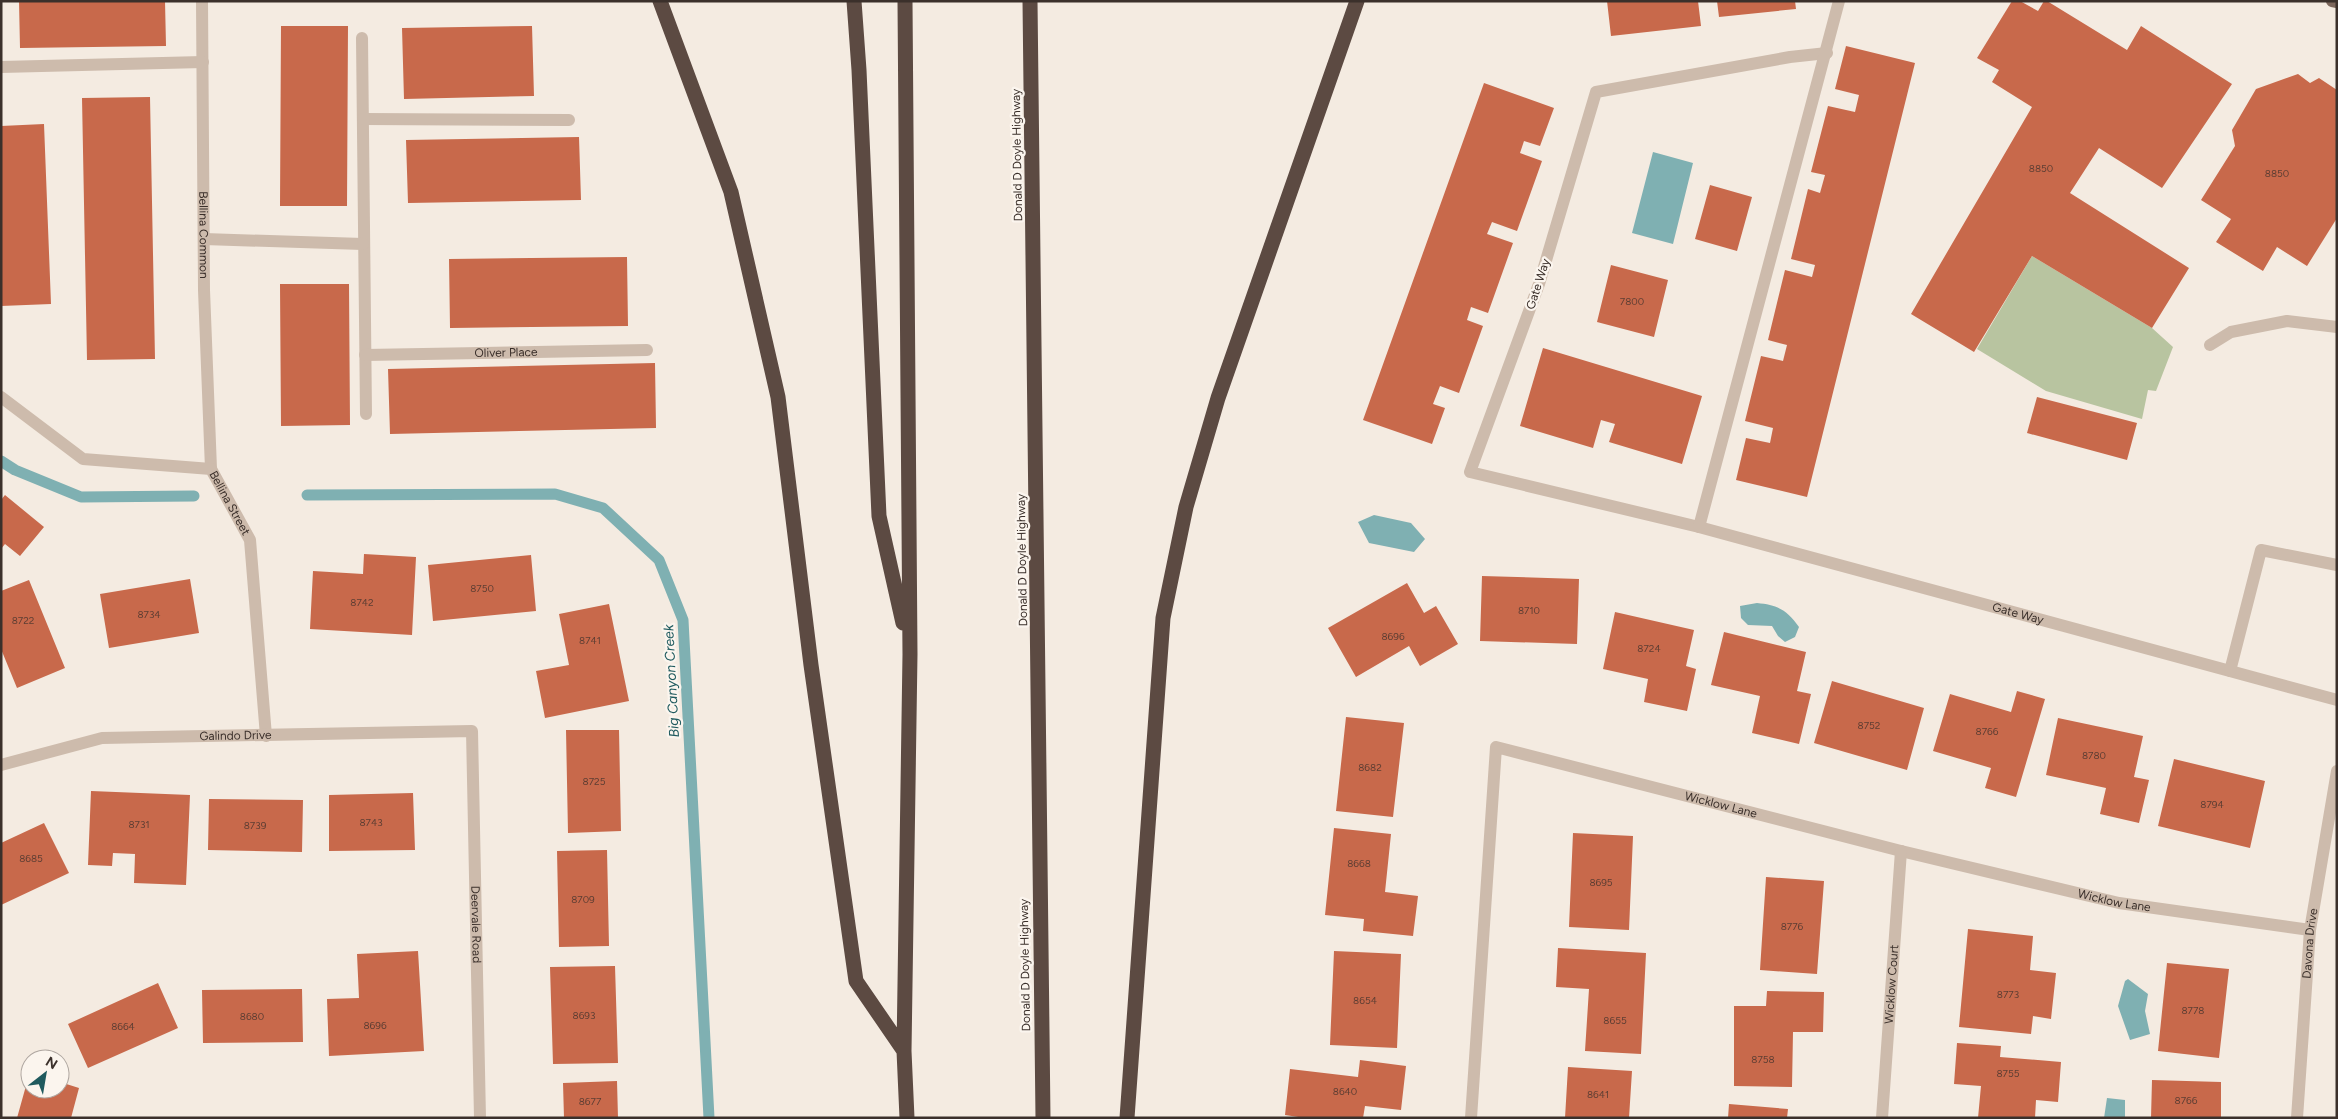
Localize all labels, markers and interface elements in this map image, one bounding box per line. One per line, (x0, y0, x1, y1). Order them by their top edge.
street label: Donald D Doyle Highway (1009, 88, 1025, 221)
house number: 8850 (2029, 162, 2053, 175)
house number: 8850 (2265, 167, 2289, 180)
street label: Bellina Common (196, 191, 211, 279)
street label: Gate Way (1523, 256, 1553, 311)
house number: 7800 (1620, 295, 1644, 308)
street label: Oliver Place (474, 345, 538, 360)
street label: Bellina Street (206, 468, 253, 538)
street label: Donald D Doyle Highway (1014, 493, 1030, 626)
house number: 8750 (470, 582, 494, 595)
house number: 8742 (350, 596, 374, 609)
street label: Gate Way (1991, 600, 2046, 627)
house number: 8710 (1518, 604, 1540, 617)
house number: 8734 (137, 608, 161, 621)
house number: 8722 (12, 614, 34, 627)
water label: Big Canyon Creek (660, 623, 683, 738)
house number: 8696 (1381, 630, 1405, 643)
house number: 8741 (579, 634, 601, 647)
house number: 8724 (1637, 642, 1661, 655)
house number: 8752 (1858, 719, 1880, 732)
house number: 8766 (1976, 725, 1999, 738)
street label: Galindo Drive (199, 728, 272, 743)
house number: 8780 (2082, 749, 2106, 762)
house number: 8682 (1358, 761, 1382, 774)
house number: 8725 (583, 775, 606, 788)
street label: Wicklow Lane (1683, 789, 1759, 821)
house number: 8794 (2200, 798, 2224, 811)
house number: 8743 (359, 816, 383, 829)
house number: 8731 (128, 818, 150, 831)
house number: 8739 (244, 819, 267, 832)
house number: 8685 (19, 852, 43, 865)
house number: 8668 (1347, 857, 1371, 870)
house number: 8695 (1589, 876, 1613, 889)
street label: Deervale Road (468, 885, 484, 963)
street label: Wicklow Lane (2076, 886, 2152, 914)
house number: 8709 (571, 893, 595, 906)
street label: Donald D Doyle Highway (1017, 898, 1033, 1031)
street label: Davona Drive (2300, 907, 2321, 979)
house number: 8776 (1781, 920, 1804, 933)
street label: Wicklow Court (1882, 944, 1901, 1024)
house number: 8773 (1997, 988, 2019, 1001)
house number: 8654 (1353, 994, 1377, 1007)
house number: 8778 (2181, 1004, 2205, 1017)
house number: 8693 (573, 1009, 595, 1022)
house number: 8680 (240, 1010, 264, 1023)
house number: 8655 (1603, 1014, 1627, 1027)
house number: 8696 (363, 1019, 387, 1032)
house number: 8664 (111, 1020, 135, 1033)
north arrow (20, 1049, 70, 1099)
text: N (42, 1053, 60, 1073)
house number: 8758 (1751, 1053, 1775, 1066)
house number: 8755 (1996, 1067, 2020, 1080)
house number: 8640 (1333, 1085, 1357, 1098)
house number: 8641 (1587, 1088, 1609, 1101)
house number: 8766 (2175, 1094, 2198, 1107)
house number: 8677 (579, 1095, 602, 1108)

